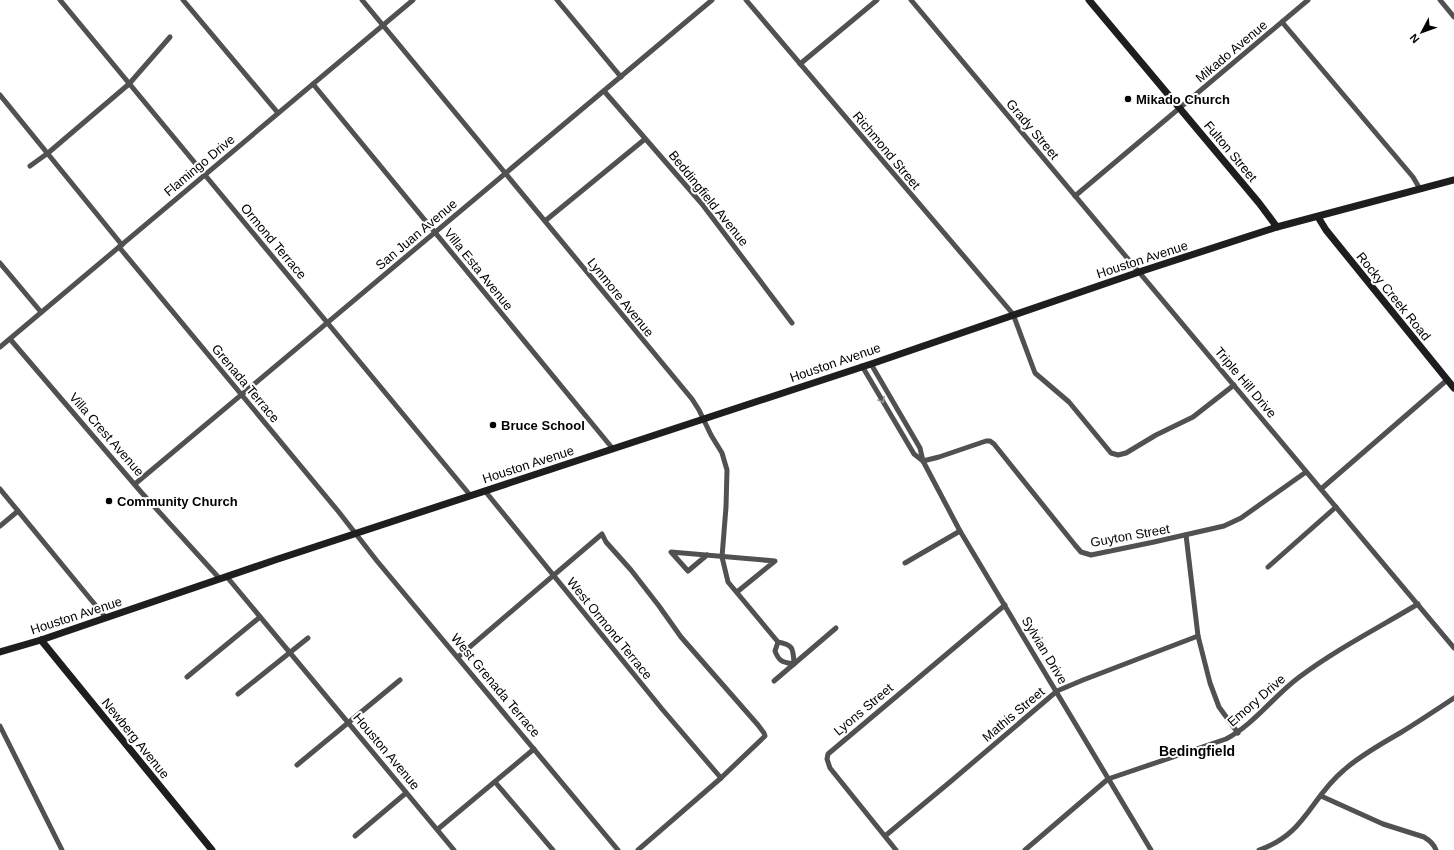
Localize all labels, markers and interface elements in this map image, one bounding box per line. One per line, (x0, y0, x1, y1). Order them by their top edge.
north arrow (1402, 12, 1442, 52)
street label: Mikado Avenue (1193, 17, 1270, 86)
text: N (1407, 32, 1422, 45)
place label: Mikado Church (1136, 92, 1230, 107)
marker: Mikado Church (1123, 94, 1133, 104)
street label: Grady Street (1003, 96, 1062, 163)
street label: Richmond Street (850, 108, 924, 193)
street label: Fulton Street (1201, 118, 1261, 185)
street label: Flamingo Drive (161, 132, 238, 199)
street label: Beddingfield Avenue (666, 148, 752, 249)
street label: San Juan Avenue (373, 196, 460, 273)
street label: Ormond Terrace (238, 201, 309, 282)
street label: Villa Esta Avenue (441, 225, 516, 313)
street label: Houston Avenue (1095, 238, 1190, 281)
street label: Rocky Creek Road (1353, 249, 1434, 343)
street label: Lynmore Avenue (584, 255, 657, 340)
street label: Houston Avenue (788, 340, 883, 385)
street label: Grenada Terrace (209, 341, 283, 425)
street label: Triple Hill Drive (1212, 344, 1280, 421)
street label: Villa Crest Avenue (66, 389, 147, 479)
one-way arrow (878, 396, 885, 403)
place label: Bruce School (501, 418, 585, 433)
marker: Bruce School (488, 420, 498, 430)
street label: Houston Avenue (481, 443, 576, 486)
place label: Community Church (117, 494, 238, 509)
marker: Community Church (104, 496, 114, 506)
street label: Guyton Street (1089, 521, 1171, 550)
street label: West Ormond Terrace (564, 574, 655, 682)
street label: Houston Avenue (29, 594, 124, 637)
street label: Sylvian Drive (1019, 614, 1071, 687)
street label: West Grenada Terrace (448, 631, 543, 740)
street label: Emory Drive (1224, 671, 1288, 729)
street label: Lyons Street (831, 680, 896, 738)
street label: Mathis Street (979, 684, 1048, 745)
street label: Newberg Avenue (99, 695, 173, 781)
street label: Houston Avenue (350, 710, 423, 793)
district label: Bedingfield (1159, 743, 1235, 759)

